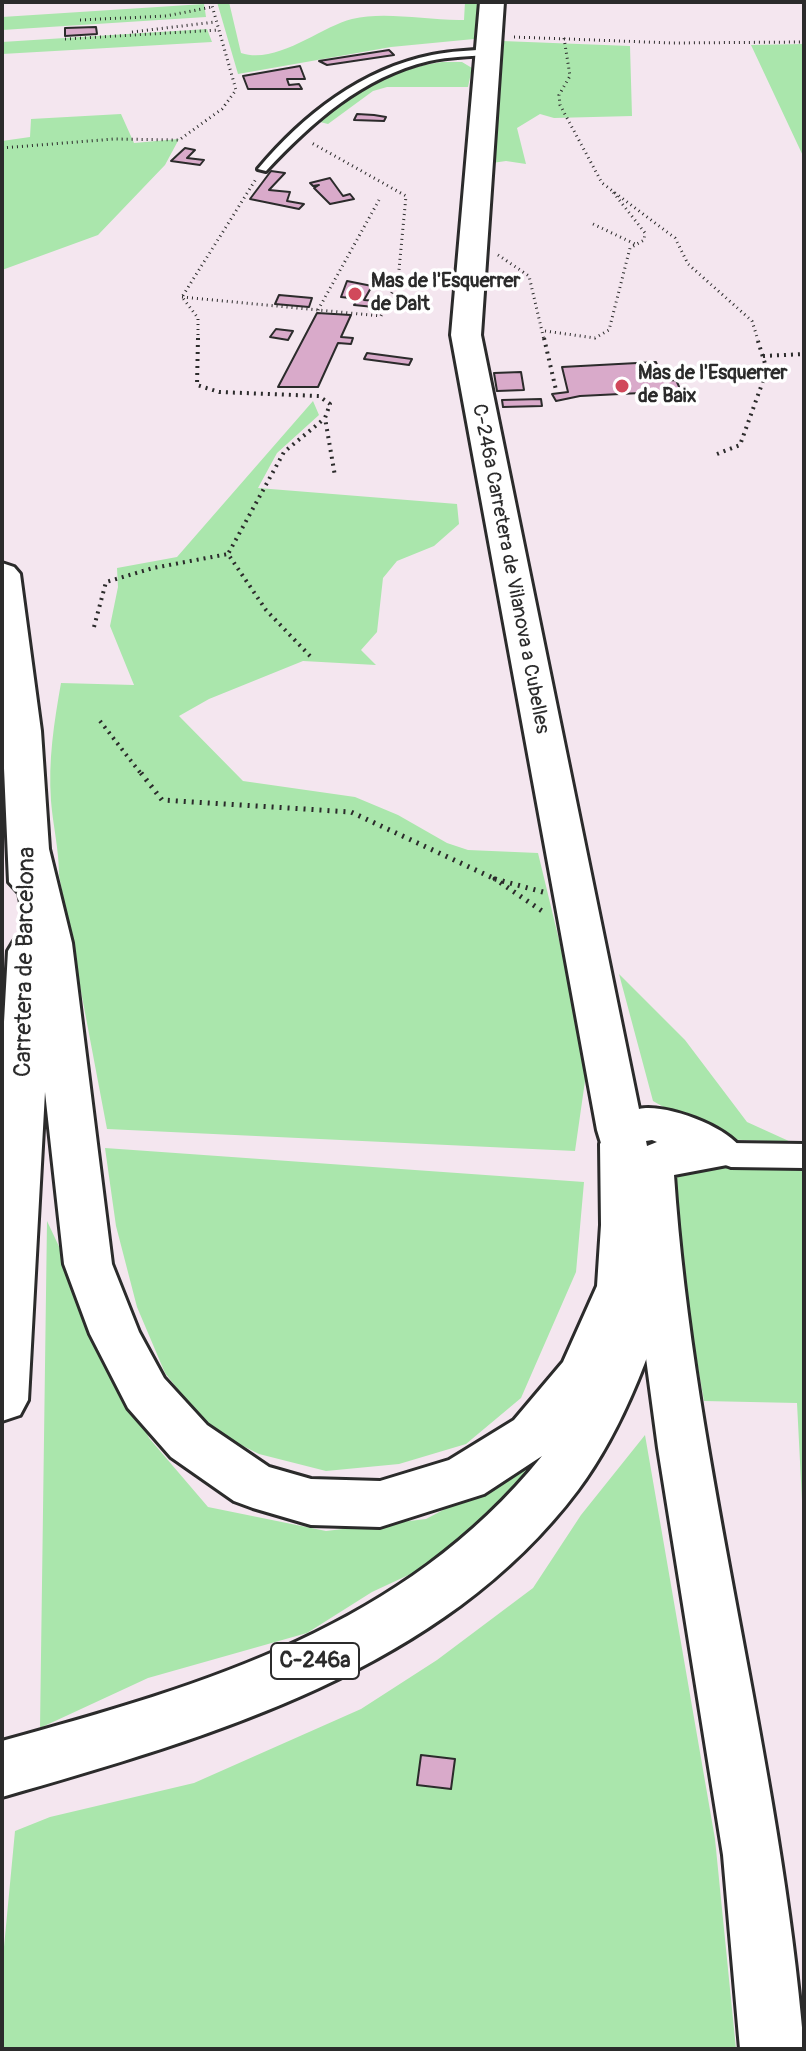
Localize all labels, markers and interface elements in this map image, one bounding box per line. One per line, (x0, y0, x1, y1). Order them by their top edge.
place label: Mas de l'Esquerrer de Dalt (371, 270, 520, 317)
marker: Mas de l'Esquerrer de Dalt (346, 285, 364, 303)
place label: Mas de l'Esquerrer de Baix (638, 362, 787, 409)
marker: Mas de l'Esquerrer de Baix (613, 377, 631, 395)
street label: C-246a Carretera de Vilanova a Cubelles (466, 402, 554, 736)
street label: Carretera de Barcelona (10, 847, 42, 1077)
road number: C-246a (271, 1643, 359, 1679)

